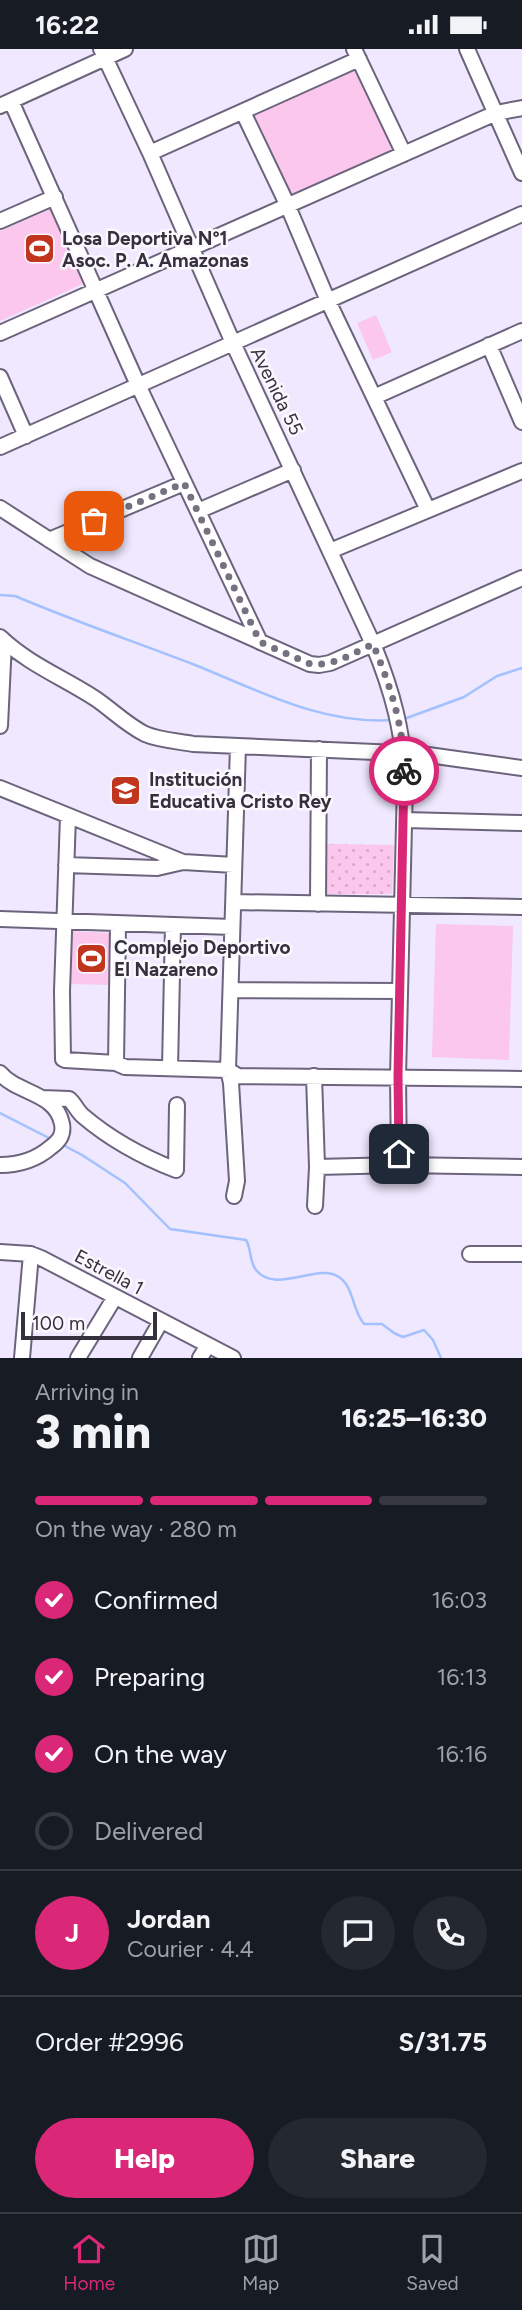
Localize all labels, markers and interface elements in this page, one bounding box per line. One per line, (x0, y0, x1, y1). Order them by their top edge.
text: 16:22 (35, 9, 99, 41)
place label: Losa Deportiva N°1 Asoc. P. A. Amazonas (62, 227, 249, 272)
sports icon: Losa Deportiva N°1 Asoc. P. A. Amazonas (22, 232, 56, 266)
street label: Avenida 55 (246, 343, 308, 439)
pin (64, 491, 124, 551)
icon: bag (75, 502, 113, 540)
courier (369, 736, 439, 806)
icon: bike (385, 752, 423, 790)
place label: Institución Educativa Cristo Rey (149, 768, 332, 813)
school or university icon: Institución Educativa Cristo Rey (109, 773, 143, 807)
place label: Complejo Deportivo El Nazareno (114, 936, 291, 981)
sports icon: Complejo Deportivo El Nazareno (74, 941, 108, 975)
pin (369, 1124, 429, 1184)
icon: home (380, 1135, 418, 1173)
street label: Estrella 1 (71, 1244, 147, 1300)
scale bar (21, 1309, 158, 1341)
text: 100 m (32, 1312, 85, 1335)
text: Arriving in (35, 1378, 139, 1406)
text: 16:25–16:30 (341, 1402, 487, 1434)
text: 3 min (35, 1404, 151, 1460)
text: On the way · 280 m (35, 1515, 237, 1543)
icon: check (35, 1581, 73, 1619)
text: Confirmed (94, 1584, 218, 1616)
text: 16:03 (431, 1586, 487, 1614)
icon: check (35, 1658, 73, 1696)
text: Preparing (94, 1661, 205, 1693)
text: 16:13 (437, 1663, 487, 1691)
icon: check (35, 1735, 73, 1773)
text: On the way (94, 1738, 227, 1770)
text: 16:16 (436, 1740, 487, 1768)
text: Delivered (94, 1815, 203, 1847)
button: chat (321, 1896, 395, 1970)
button: phone (413, 1896, 487, 1970)
text: Jordan (127, 1903, 210, 1935)
text: J (65, 1917, 79, 1949)
text: Courier · 4.4 (127, 1935, 254, 1963)
text: Order #2996 (35, 2026, 184, 2058)
text: S/31.75 (399, 2026, 487, 2058)
button: Help (35, 2118, 254, 2198)
button: Share (268, 2118, 487, 2198)
tab: Home (63, 2230, 115, 2295)
tab: Map (242, 2230, 280, 2295)
tab: Saved (406, 2230, 459, 2295)

